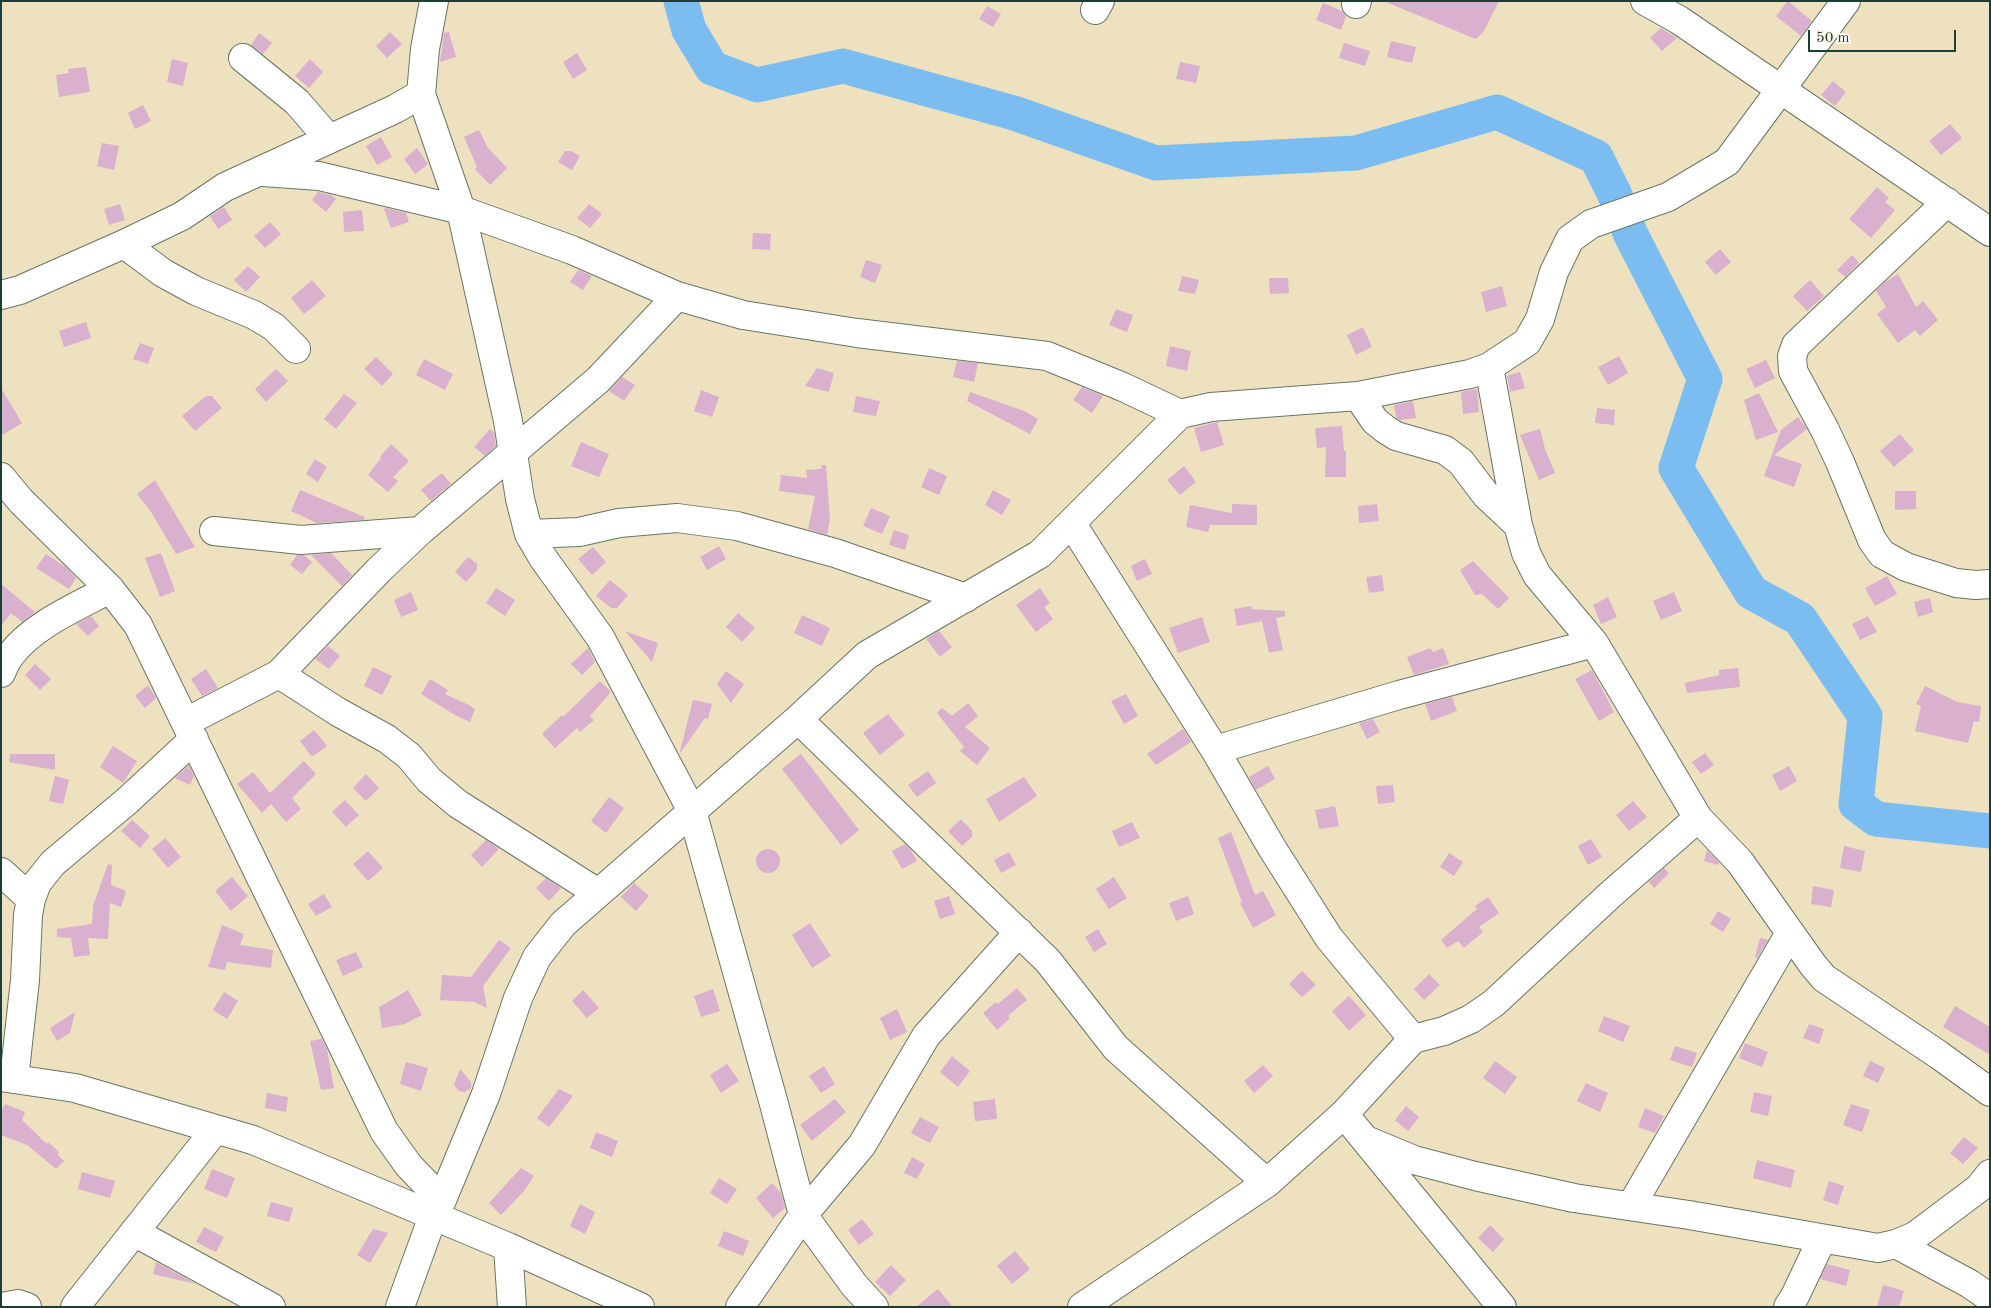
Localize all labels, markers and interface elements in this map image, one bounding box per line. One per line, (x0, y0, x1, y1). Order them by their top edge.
scale bar (1811, 20, 1958, 52)
text: 50 m (1816, 31, 1850, 46)

